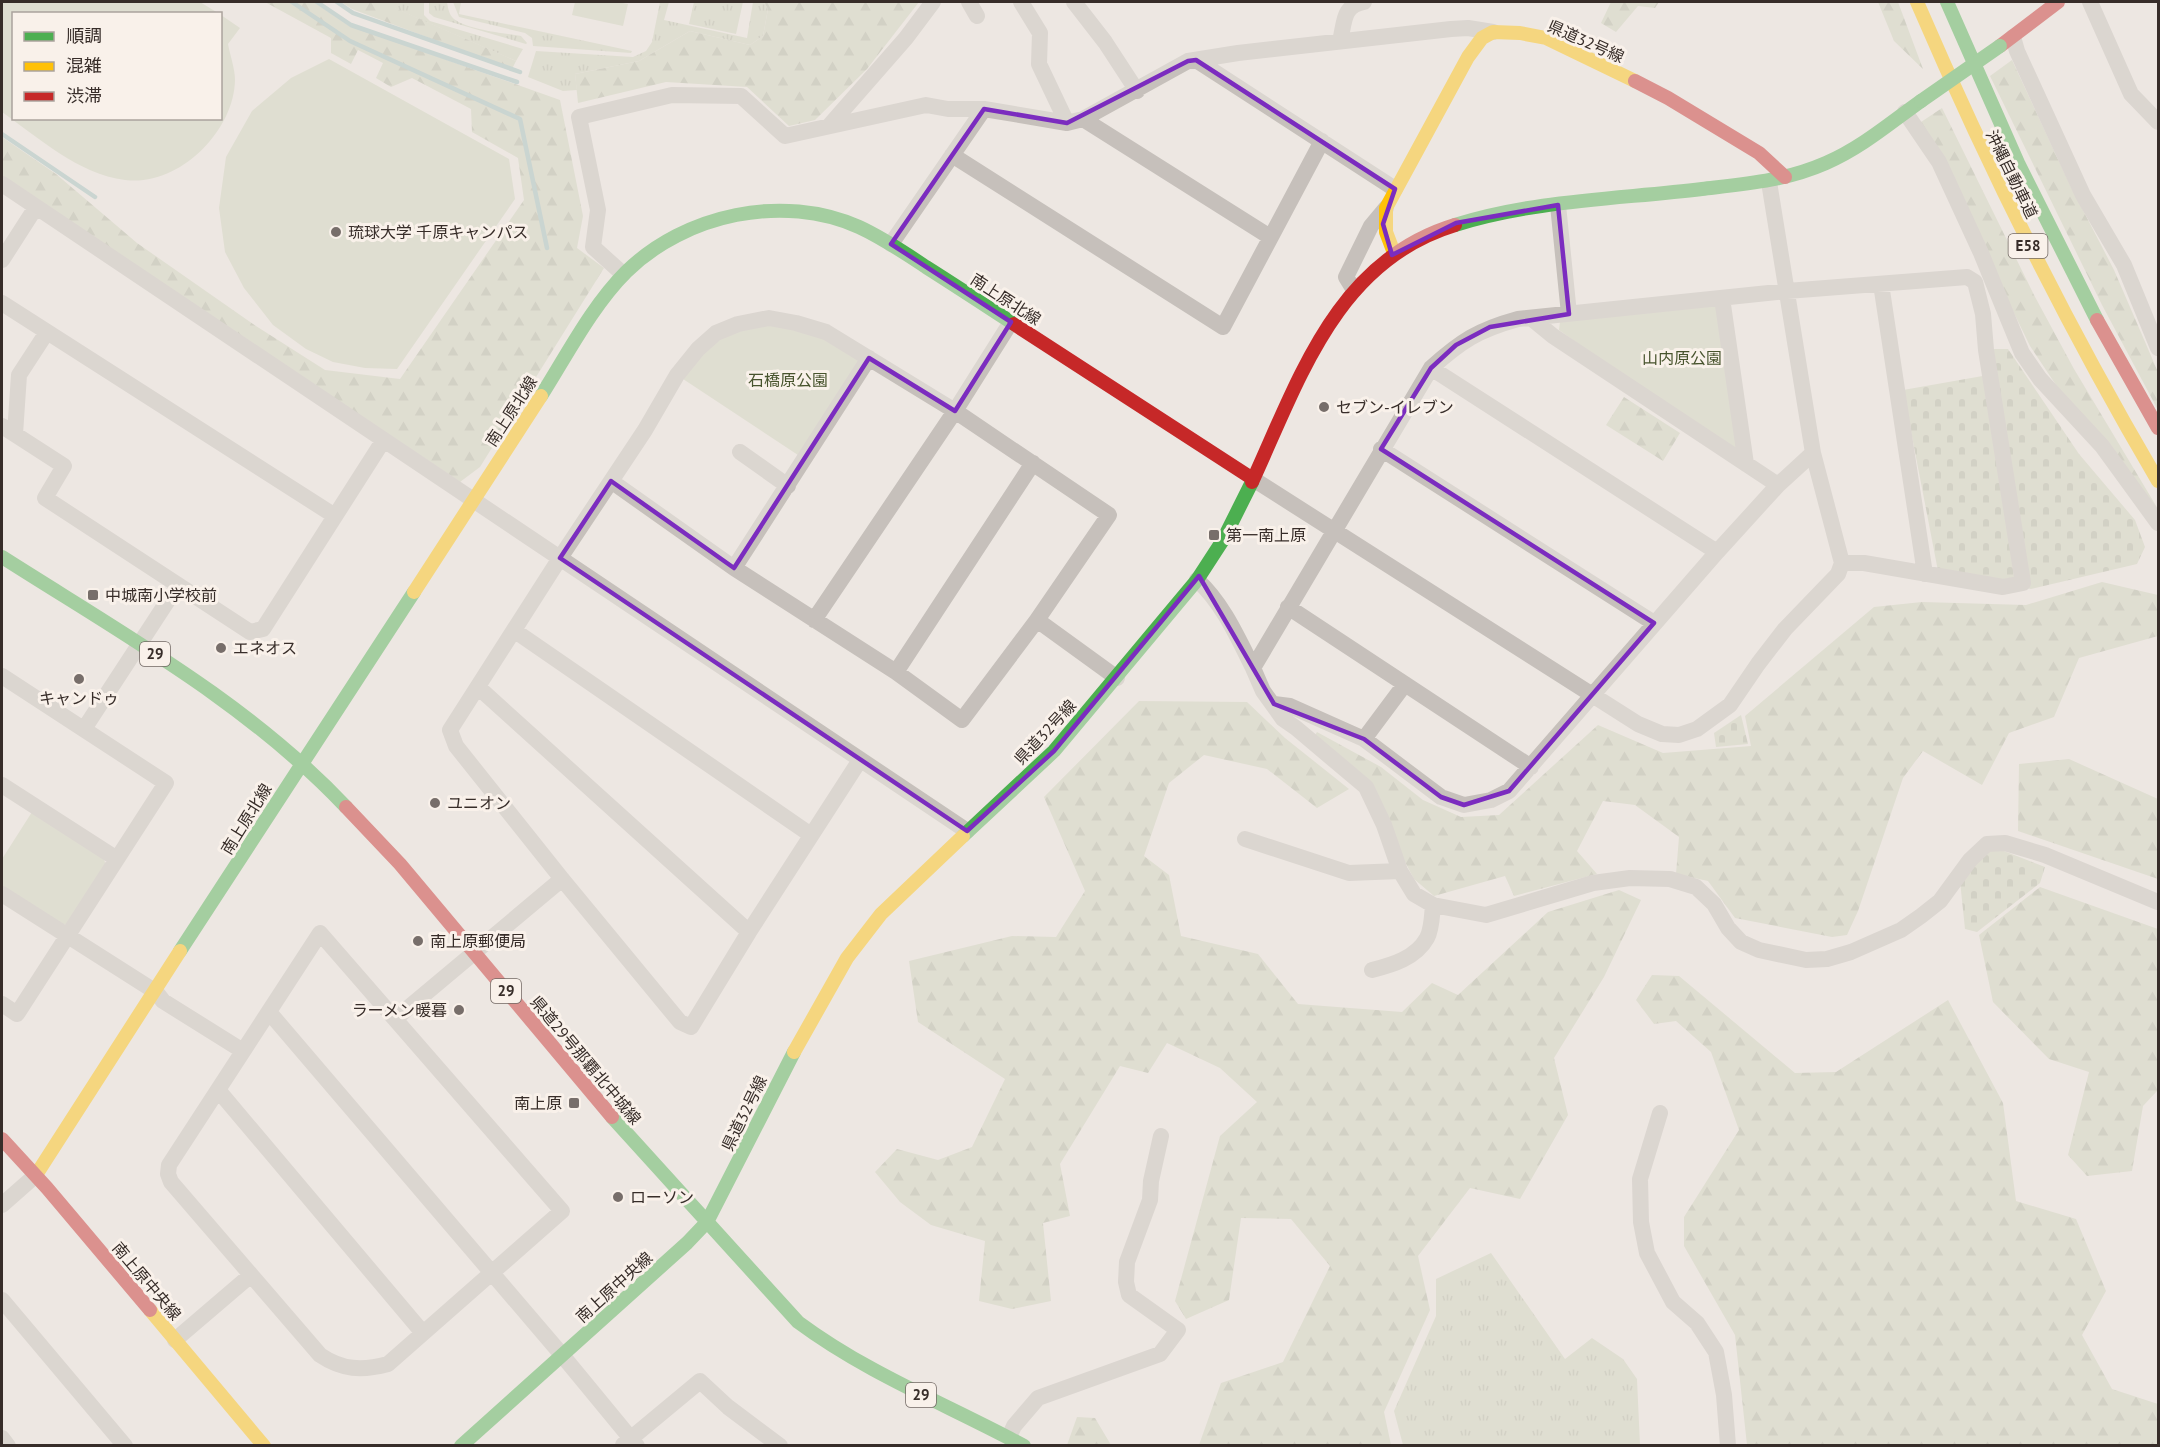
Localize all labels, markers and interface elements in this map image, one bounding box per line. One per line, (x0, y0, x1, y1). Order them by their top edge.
legend (12, 12, 222, 120)
street label: 県道32号線 (1545, 15, 1627, 67)
text: 順調 (66, 24, 102, 47)
text: 混雑 (66, 54, 102, 77)
text: 渋滞 (66, 84, 102, 107)
street label: 沖縄自動車道 (1982, 126, 2042, 222)
place label: 琉球大学 千原キャンパス (348, 222, 528, 242)
marker: 琉球大学 千原キャンパス (329, 225, 343, 239)
road number: E58 (2008, 234, 2048, 258)
street label: 南上原北線 (967, 269, 1045, 329)
park label: 山内原公園 (1642, 348, 1722, 368)
park label: 石橋原公園 (748, 370, 828, 390)
street label: 南上原北線 (481, 372, 541, 450)
place label: セブン-イレブン (1336, 397, 1454, 417)
marker: セブン-イレブン (1317, 400, 1331, 414)
place label: 第一南上原 (1226, 525, 1306, 545)
marker: 第一南上原 (1207, 528, 1221, 542)
place label: 中城南小学校前 (105, 585, 217, 605)
marker: 中城南小学校前 (86, 588, 100, 602)
place label: エネオス (233, 638, 297, 658)
marker: エネオス (214, 641, 228, 655)
road number: 29 (140, 642, 170, 666)
marker: キャンドゥ (72, 672, 86, 686)
place label: キャンドゥ (39, 688, 119, 708)
street label: 県道32号線 (1010, 695, 1080, 769)
street label: 南上原北線 (216, 780, 276, 858)
place label: ユニオン (447, 793, 511, 813)
marker: ユニオン (428, 796, 442, 810)
place label: 南上原郵便局 (430, 931, 526, 951)
marker: 南上原郵便局 (411, 934, 425, 948)
road number: 29 (491, 979, 521, 1003)
street label: 県道29号那覇北中城線 (526, 992, 646, 1128)
place label: ラーメン暖暮 (352, 1000, 447, 1020)
marker: ラーメン暖暮 (452, 1003, 466, 1017)
street label: 県道32号線 (717, 1072, 771, 1154)
place label: 南上原 (514, 1093, 562, 1113)
marker: 南上原 (567, 1096, 581, 1110)
place label: ローソン (630, 1187, 694, 1207)
marker: ローソン (611, 1190, 625, 1204)
street label: 南上原中央線 (108, 1238, 186, 1324)
street label: 南上原中央線 (572, 1247, 656, 1327)
road number: 29 (906, 1383, 936, 1407)

